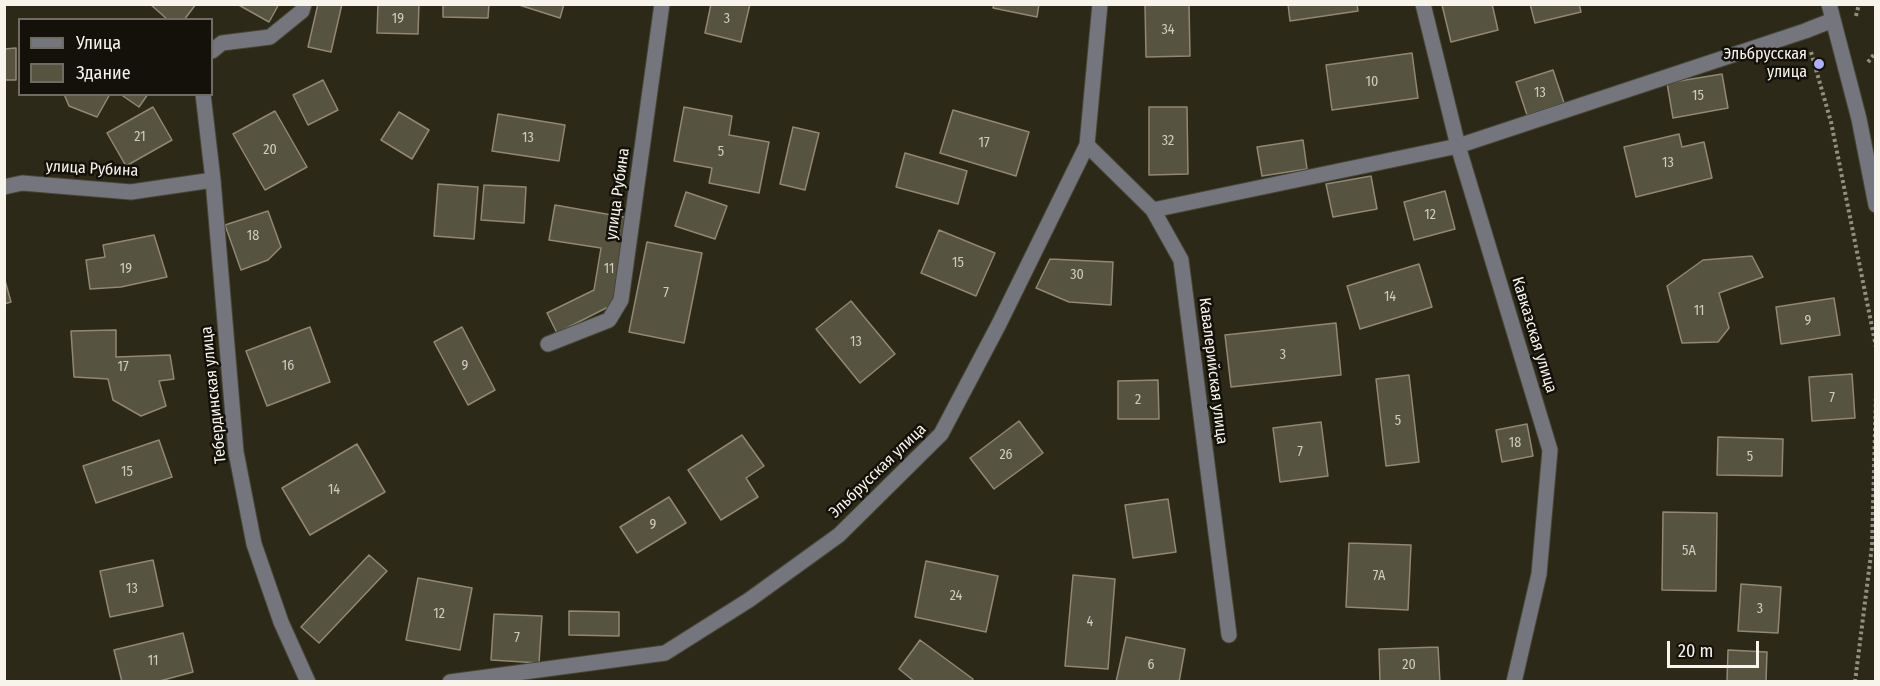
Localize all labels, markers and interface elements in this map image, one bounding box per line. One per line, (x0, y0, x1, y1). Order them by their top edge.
house number: 19 (392, 11, 404, 27)
house number: 3 (724, 11, 730, 27)
legend (18, 18, 213, 96)
house number: 34 (1161, 22, 1175, 38)
text: Улица (76, 32, 121, 54)
place label: Эльбрусская улица (1724, 45, 1807, 83)
marker: Эльбрусская улица (1812, 57, 1826, 71)
text: Здание (76, 62, 131, 84)
house number: 10 (1366, 74, 1378, 90)
house number: 13 (1534, 85, 1546, 101)
house number: 15 (1692, 88, 1704, 104)
house number: 21 (134, 129, 146, 145)
house number: 13 (522, 130, 534, 146)
house number: 32 (1162, 133, 1174, 149)
house number: 17 (978, 135, 990, 151)
house number: 20 (263, 142, 277, 158)
house number: 5 (718, 144, 724, 160)
street label: улица Рубина (602, 147, 634, 241)
house number: 13 (1662, 155, 1674, 171)
street label: улица Рубина (45, 157, 139, 181)
house number: 12 (1424, 207, 1436, 223)
house number: 18 (247, 228, 259, 244)
house number: 15 (952, 255, 964, 271)
house number: 19 (120, 261, 132, 277)
house number: 11 (604, 261, 614, 277)
house number: 30 (1070, 267, 1084, 283)
street label: Кавказская улица (1507, 275, 1561, 395)
house number: 7 (663, 285, 669, 301)
house number: 14 (1384, 289, 1396, 305)
street label: Кавалерийская улица (1194, 297, 1232, 445)
house number: 11 (1694, 303, 1704, 319)
house number: 9 (1805, 313, 1811, 329)
street label: Тебердинская улица (197, 325, 231, 465)
house number: 13 (850, 334, 862, 350)
house number: 3 (1280, 347, 1286, 363)
house number: 16 (282, 358, 294, 374)
house number: 9 (462, 358, 468, 374)
house number: 17 (117, 359, 129, 375)
house number: 7 (1829, 390, 1835, 406)
house number: 2 (1135, 392, 1141, 408)
house number: 5 (1395, 413, 1401, 429)
street label: Эльбрусская улица (826, 420, 930, 522)
house number: 18 (1509, 435, 1521, 451)
house number: 7 (1297, 444, 1303, 460)
house number: 26 (999, 447, 1013, 463)
house number: 5 (1747, 449, 1753, 465)
house number: 15 (121, 464, 133, 480)
house number: 14 (328, 482, 340, 498)
house number: 9 (650, 517, 656, 533)
house number: 5А (1682, 543, 1696, 559)
house number: 7А (1373, 568, 1385, 584)
house number: 13 (126, 581, 138, 597)
house number: 24 (950, 588, 962, 604)
house number: 3 (1757, 601, 1763, 617)
house number: 12 (433, 606, 445, 622)
house number: 4 (1087, 614, 1093, 630)
scale bar (1670, 629, 1762, 667)
house number: 7 (514, 630, 520, 646)
text: 20 m (1678, 640, 1713, 662)
house number: 11 (148, 653, 158, 669)
house number: 6 (1148, 657, 1154, 673)
house number: 20 (1402, 657, 1416, 673)

